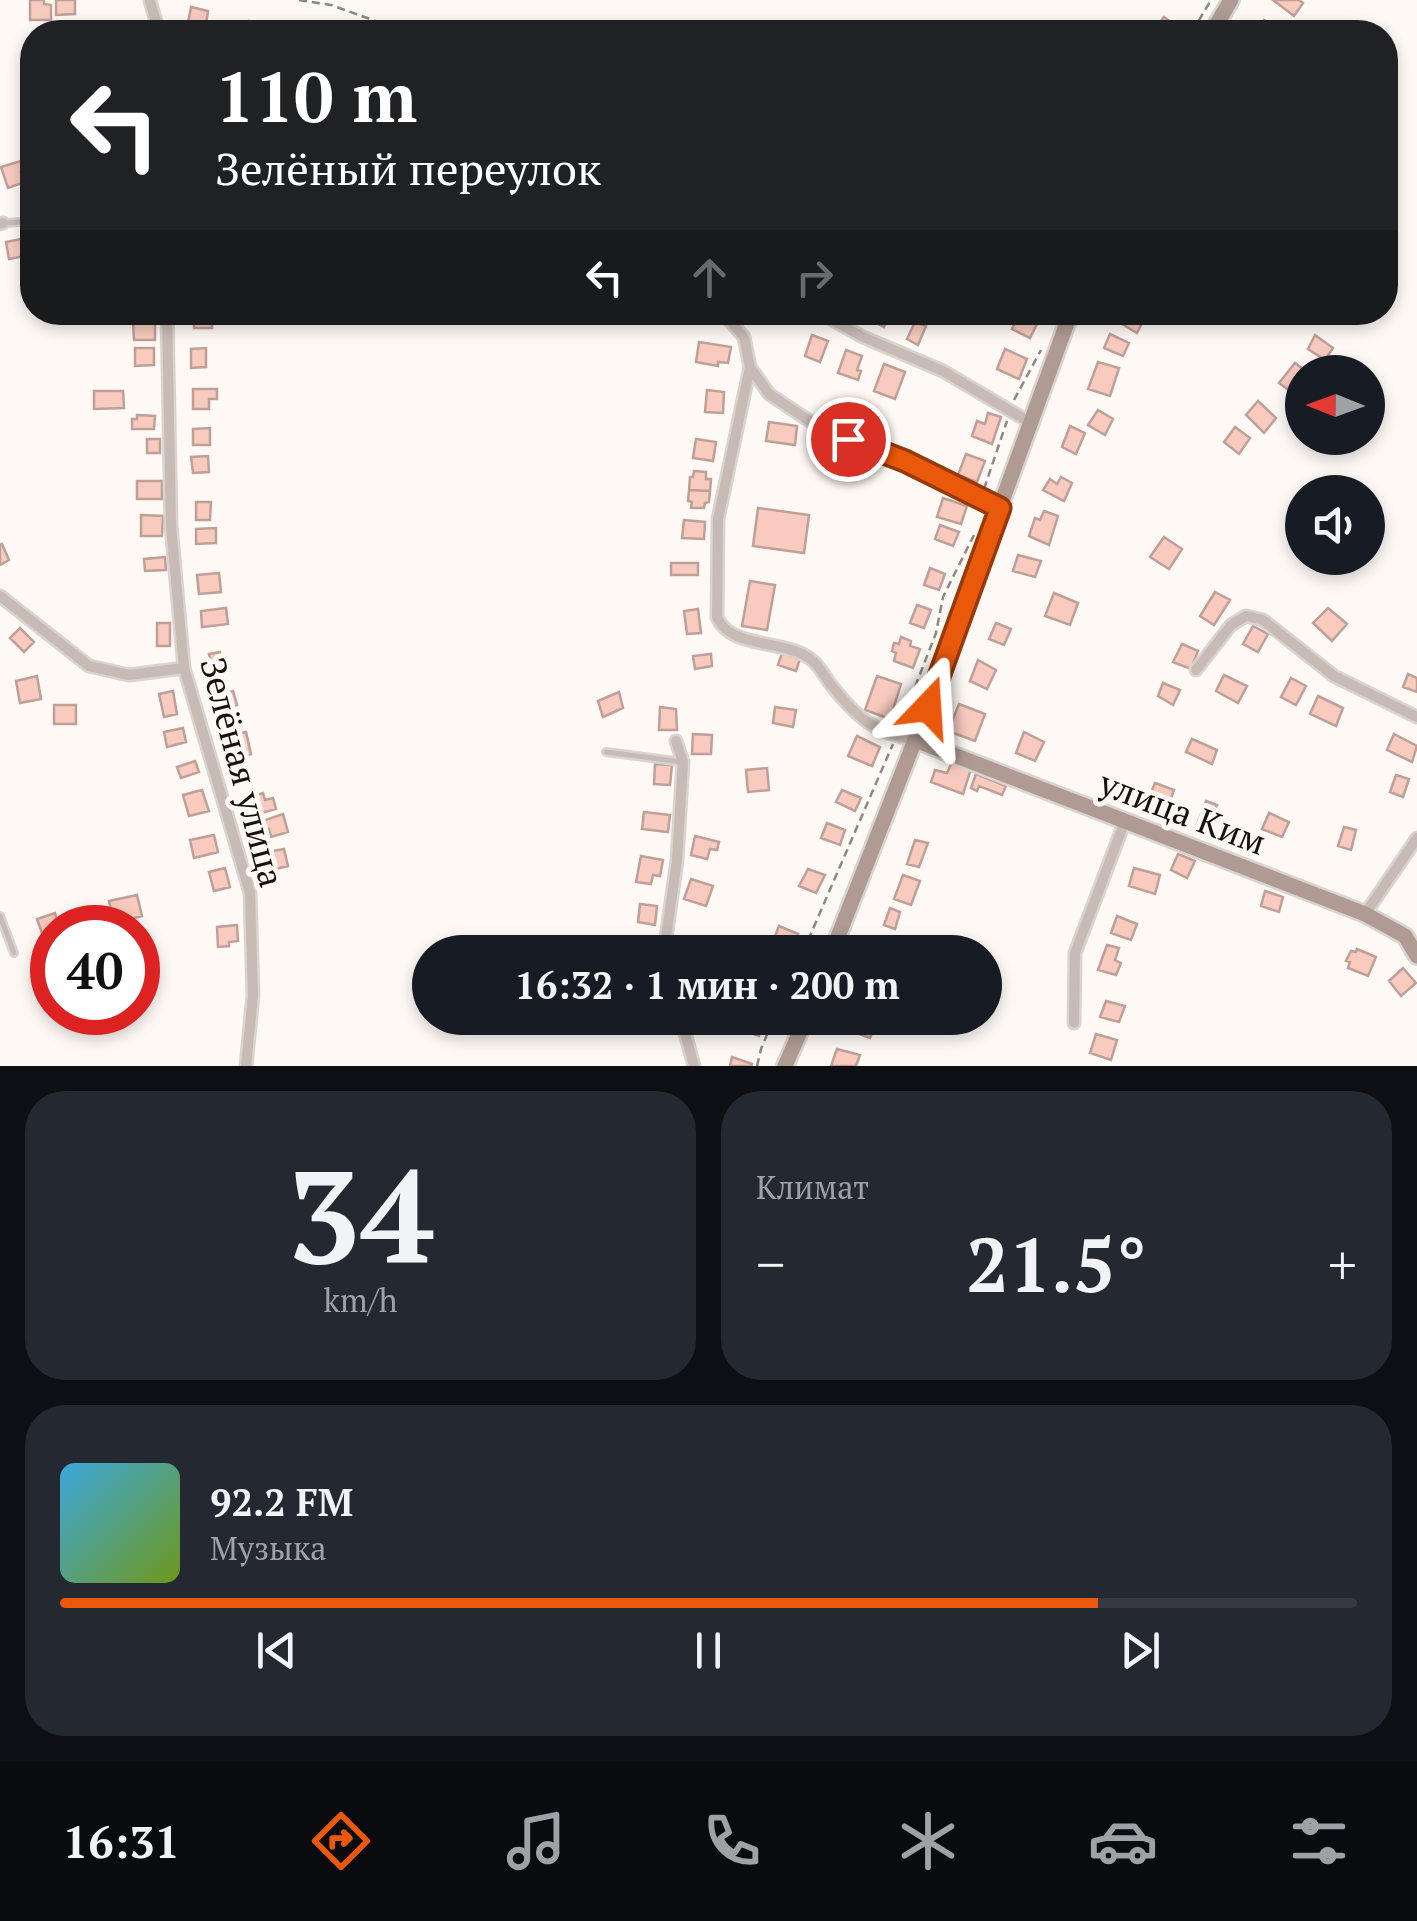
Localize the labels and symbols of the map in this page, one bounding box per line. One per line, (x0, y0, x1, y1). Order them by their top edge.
north arrow (1285, 355, 1385, 455)
pin (806, 397, 891, 482)
street label: Зелёная улица (190, 652, 296, 892)
position arrow (876, 655, 980, 759)
street label: улица Ким (1092, 759, 1273, 865)
speed limit sign: 40 (30, 905, 160, 1035)

